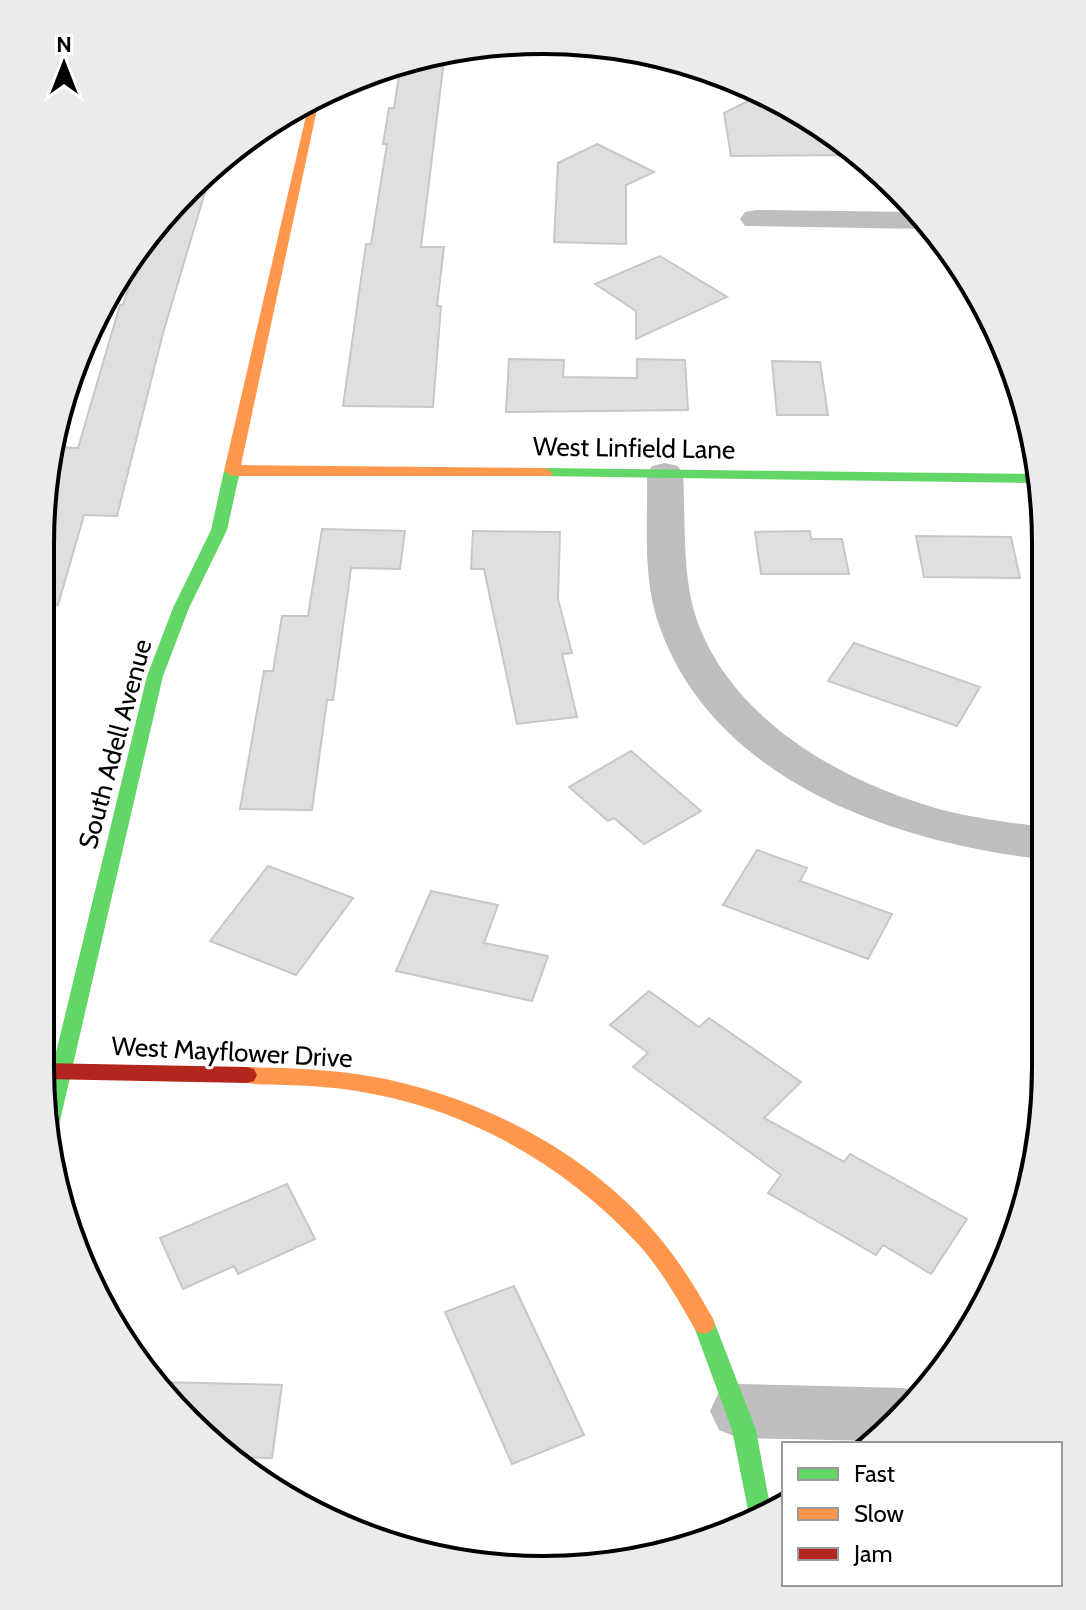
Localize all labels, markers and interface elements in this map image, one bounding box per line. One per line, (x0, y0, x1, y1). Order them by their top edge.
north arrow (24, 24, 104, 104)
text: N (56, 31, 72, 58)
street label: West Linfield Lane (533, 430, 735, 466)
street label: South Adell Avenue (72, 636, 158, 852)
street label: West Mayflower Drive (111, 1030, 353, 1074)
legend (782, 1442, 1062, 1586)
text: Fast (854, 1459, 895, 1488)
text: Slow (854, 1499, 904, 1528)
text: Jam (853, 1539, 892, 1568)

